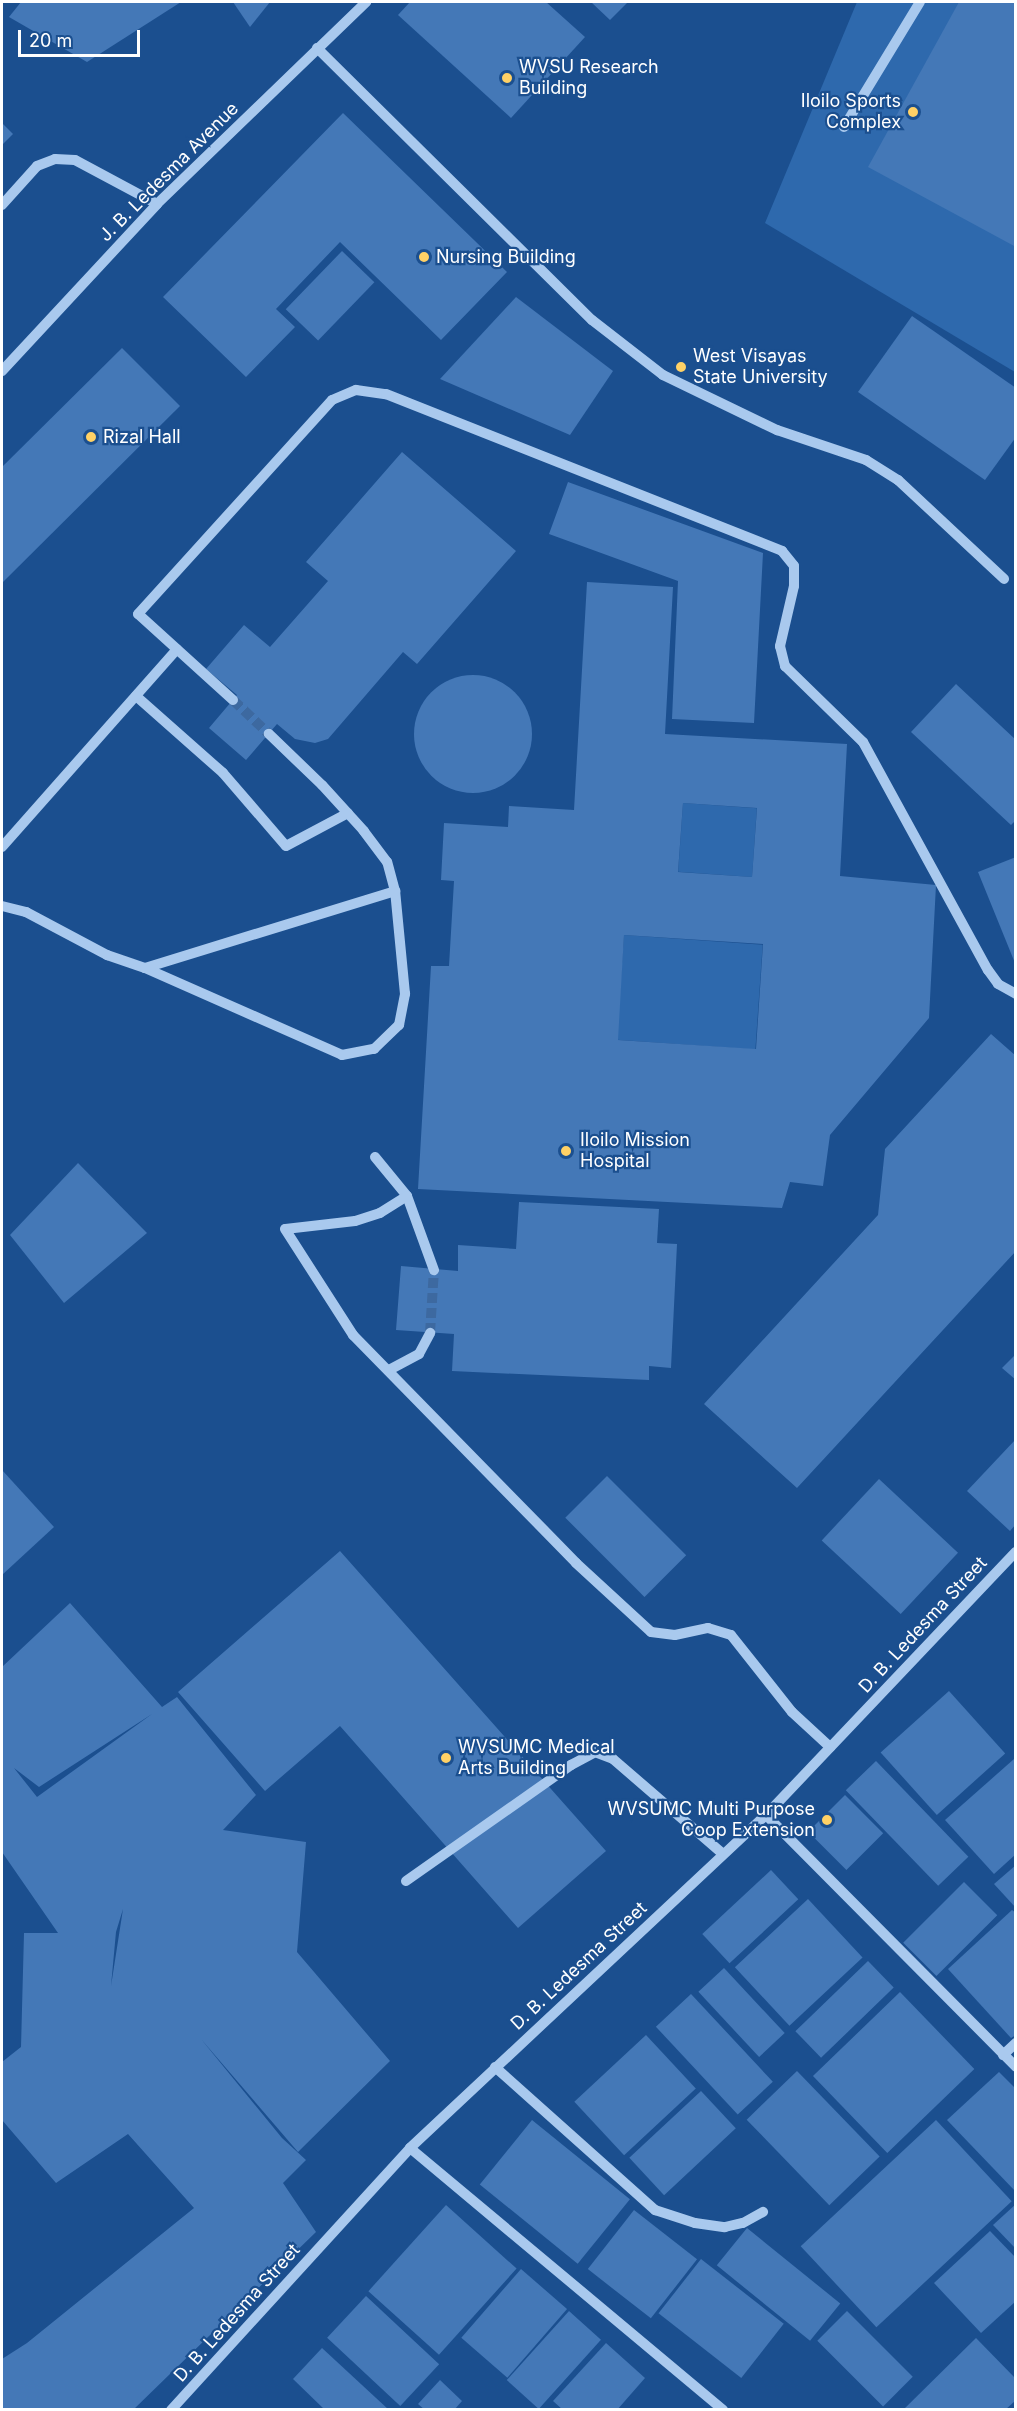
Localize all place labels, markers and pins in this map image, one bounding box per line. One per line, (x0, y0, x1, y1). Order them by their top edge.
place label: WVSU Research Building (519, 57, 659, 100)
marker: WVSU Research Building (500, 71, 514, 85)
place label: Iloilo Sports Complex (801, 91, 901, 134)
marker: Iloilo Sports Complex (906, 105, 920, 119)
place label: Nursing Building (436, 246, 576, 268)
marker: Nursing Building (417, 250, 431, 264)
place label: West Visayas State University (693, 346, 828, 388)
marker: West Visayas State University (674, 360, 688, 374)
place label: Rizal Hall (103, 426, 181, 448)
marker: Rizal Hall (84, 430, 98, 444)
place label: Iloilo Mission Hospital (580, 1130, 690, 1172)
marker: Iloilo Mission Hospital (557, 1142, 575, 1160)
place label: WVSUMC Medical Arts Building (458, 1737, 615, 1780)
marker: WVSUMC Medical Arts Building (439, 1751, 453, 1765)
place label: WVSUMC Multi Purpose Coop Extension (608, 1799, 815, 1842)
marker: WVSUMC Multi Purpose Coop Extension (820, 1813, 834, 1827)

